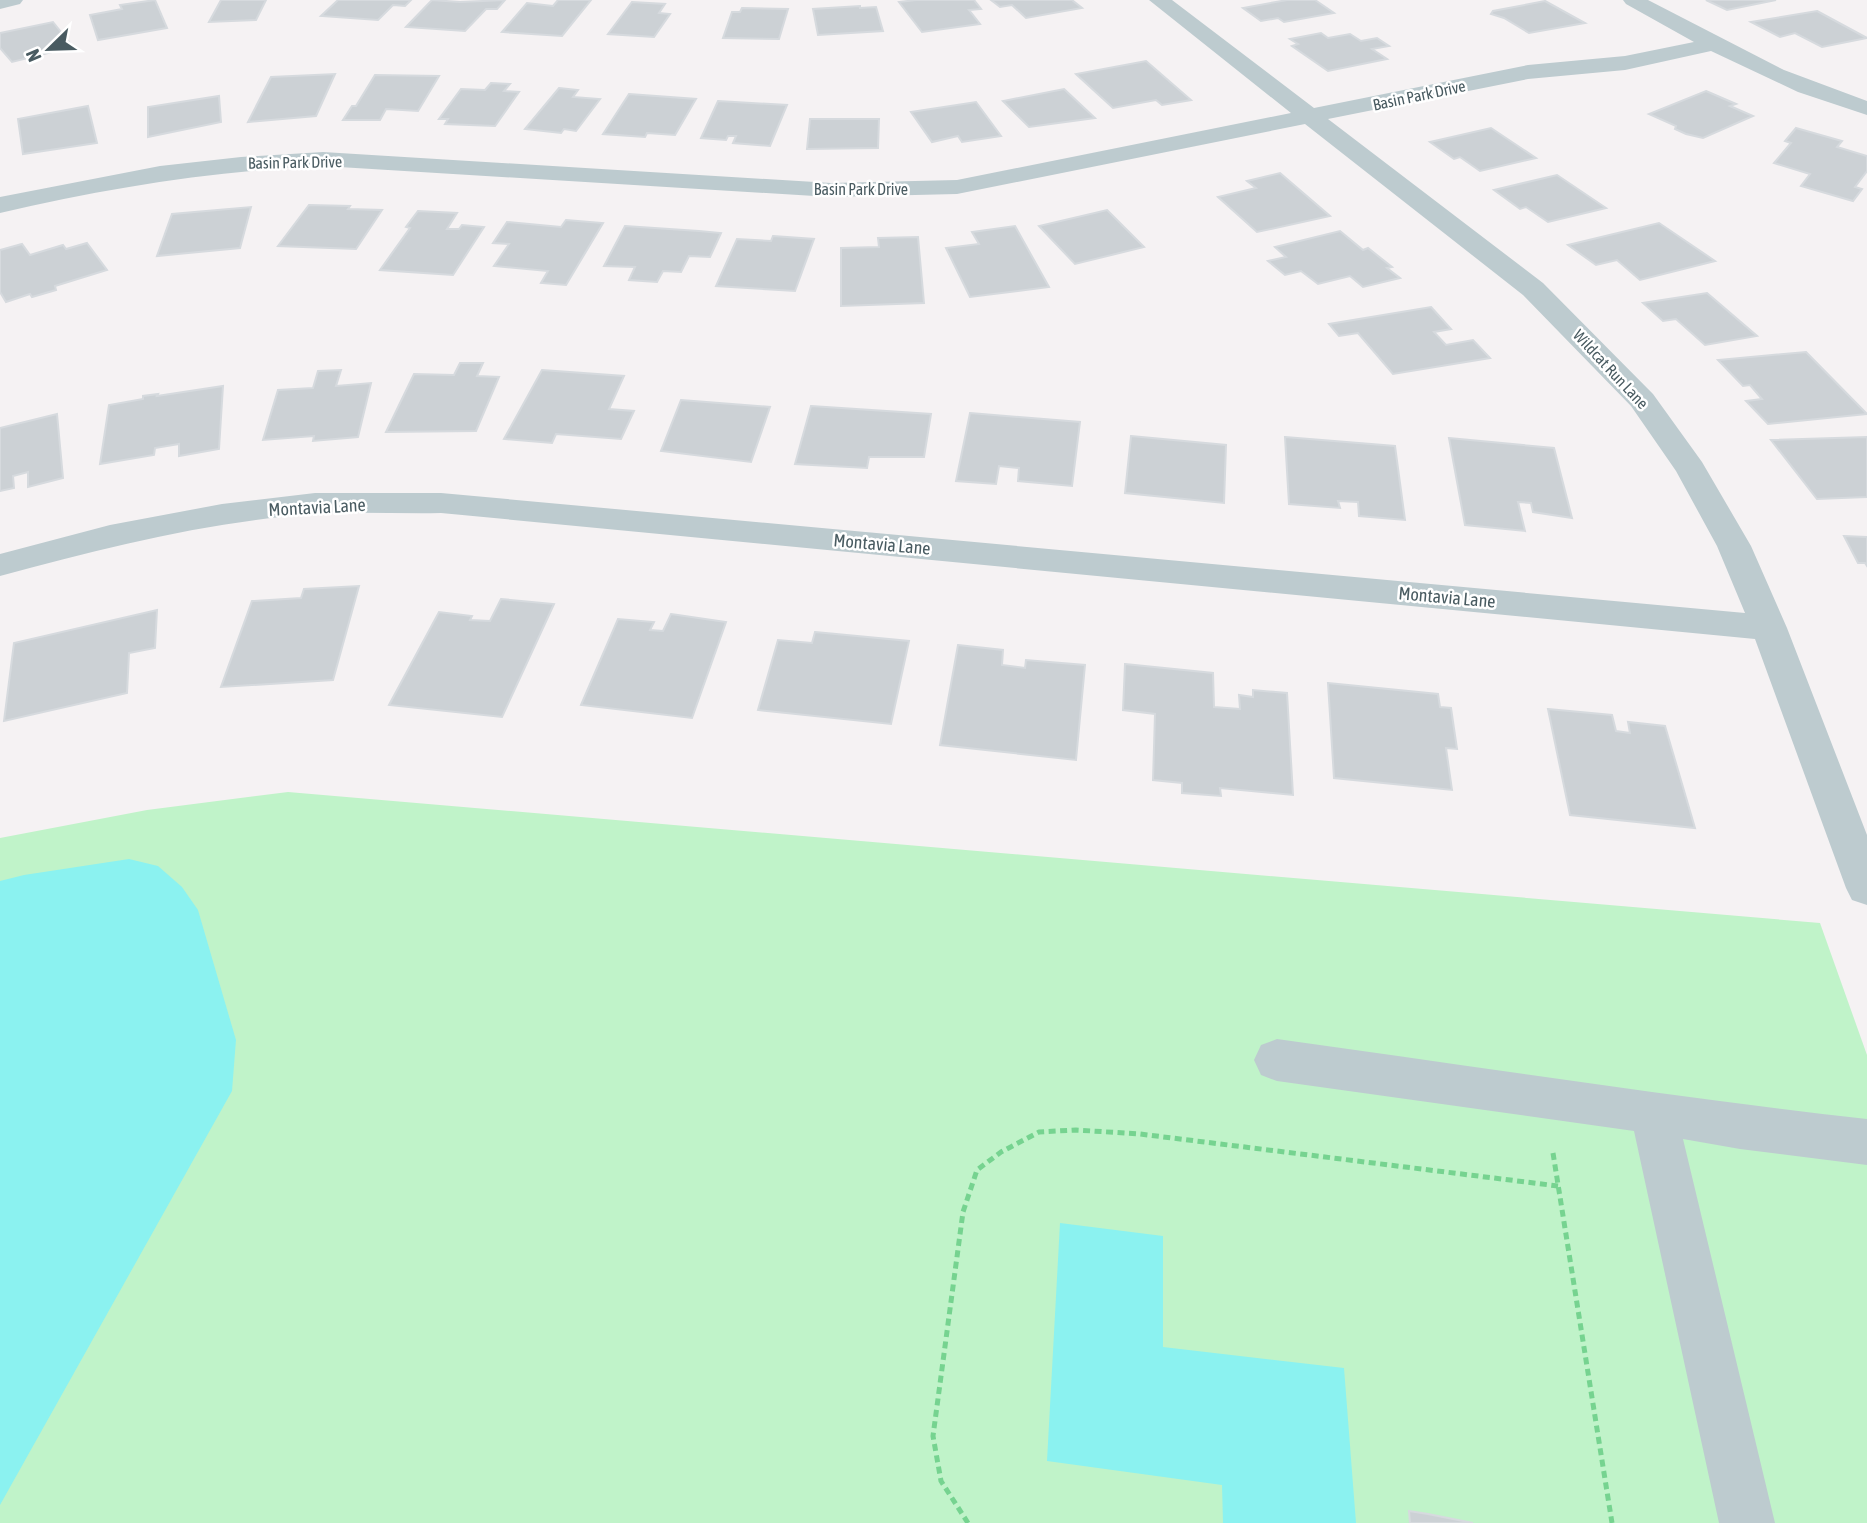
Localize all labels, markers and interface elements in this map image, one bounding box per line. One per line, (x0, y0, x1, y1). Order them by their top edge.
north arrow (14, 14, 84, 84)
text: N (21, 46, 46, 65)
street label: Basin Park Drive (1371, 76, 1467, 114)
street label: Basin Park Drive (248, 152, 342, 172)
street label: Basin Park Drive (814, 180, 908, 198)
street label: Wildcat Run Lane (1570, 326, 1652, 412)
street label: Montavia Lane (268, 494, 366, 520)
street label: Montavia Lane (833, 529, 931, 559)
street label: Montavia Lane (1398, 582, 1496, 612)

